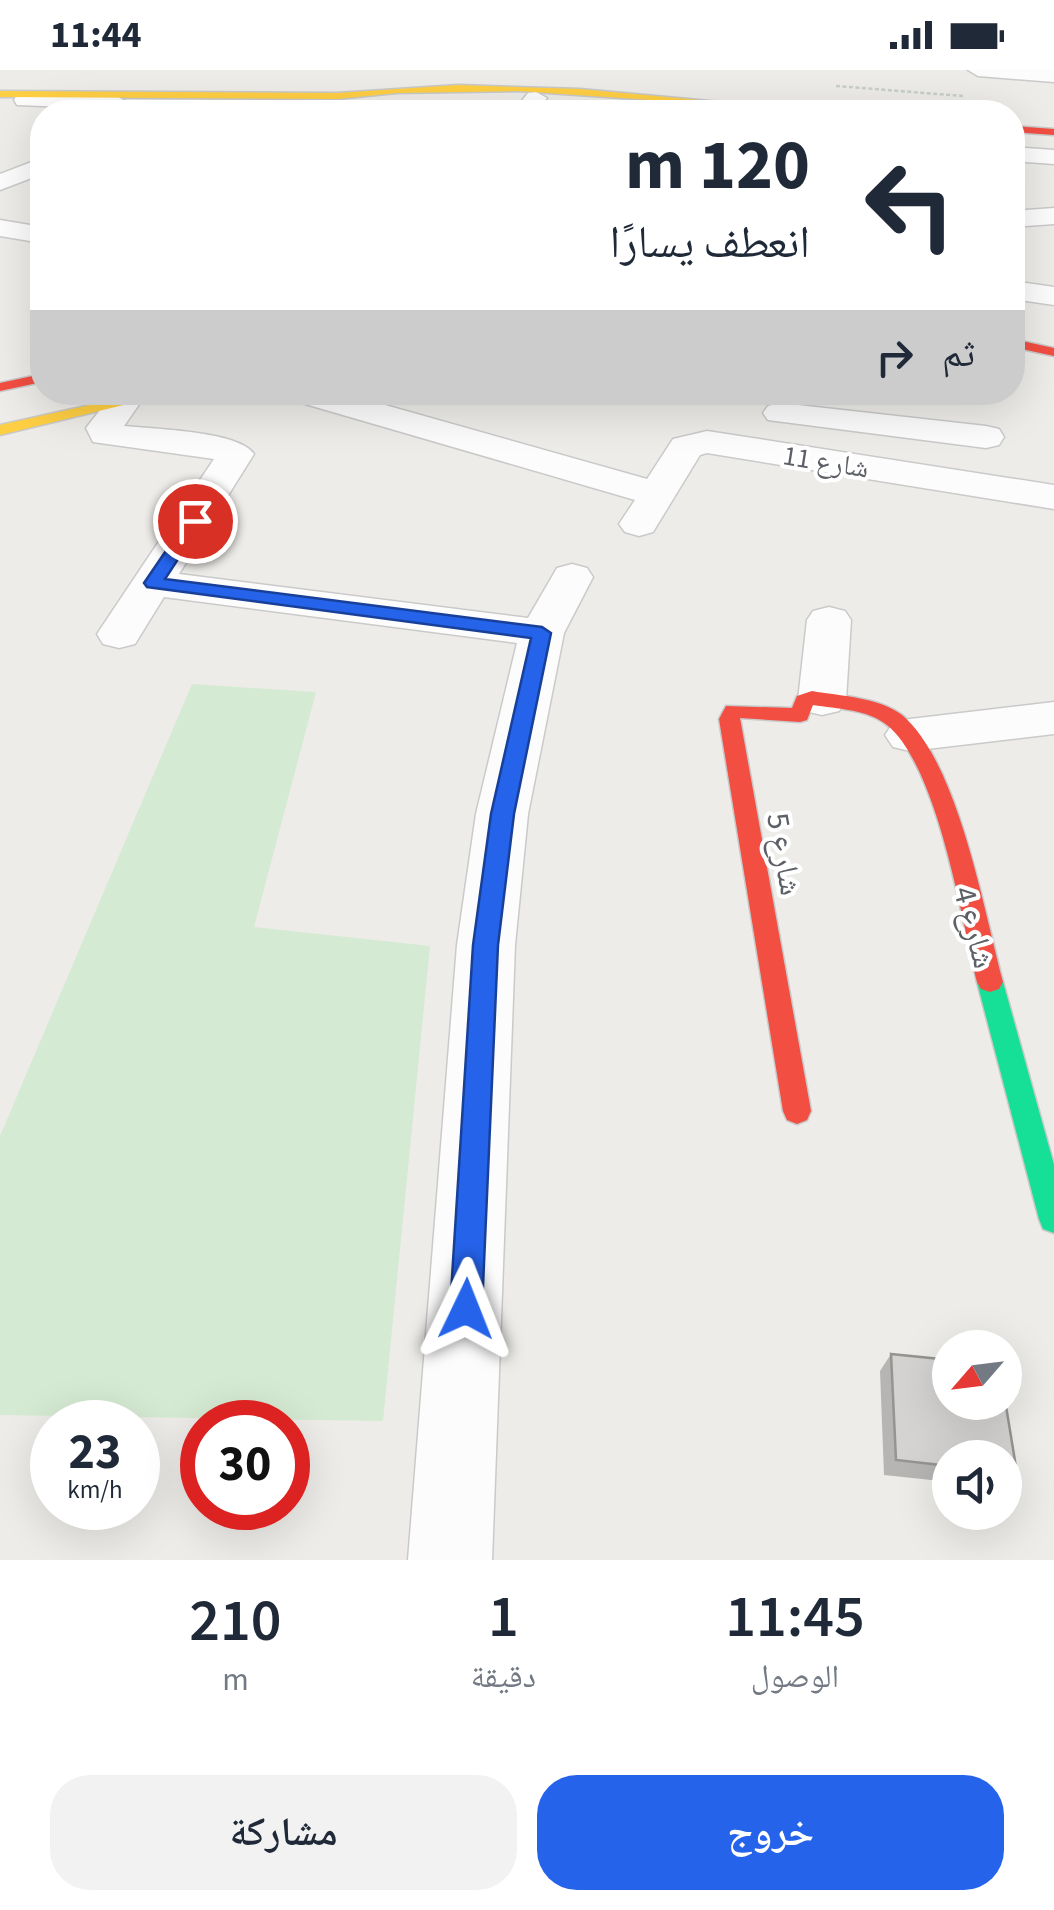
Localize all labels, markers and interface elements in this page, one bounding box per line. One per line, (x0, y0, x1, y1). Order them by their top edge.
text: 11:44 (50, 8, 142, 62)
text: 120 m (625, 116, 810, 216)
icon: left (845, 140, 975, 270)
text: انعطف يسارًا (609, 211, 810, 275)
text: ثم (942, 327, 975, 381)
icon: right (867, 330, 922, 385)
street label: شارع 11 (780, 435, 872, 489)
pin (153, 479, 238, 564)
icon: arrive (168, 494, 223, 549)
street label: شارع 5 (754, 809, 814, 899)
street label: شارع 4 (941, 881, 1007, 973)
position arrow (414, 1257, 518, 1361)
north arrow (932, 1330, 1022, 1420)
map controls (932, 1330, 1022, 1530)
speed limit sign: 30 (180, 1400, 310, 1530)
text: 23 (69, 1417, 121, 1488)
button: sound (932, 1440, 1022, 1530)
text: km/h (67, 1472, 123, 1508)
text: 1 (488, 1575, 519, 1660)
text: 11:45 (725, 1575, 865, 1660)
text: 210 (189, 1579, 282, 1664)
text: دقيقة (471, 1654, 536, 1700)
text: الوصول (751, 1654, 839, 1700)
text: m (222, 1657, 249, 1703)
button: مشاركة (50, 1775, 517, 1890)
button: خروج (537, 1775, 1004, 1890)

